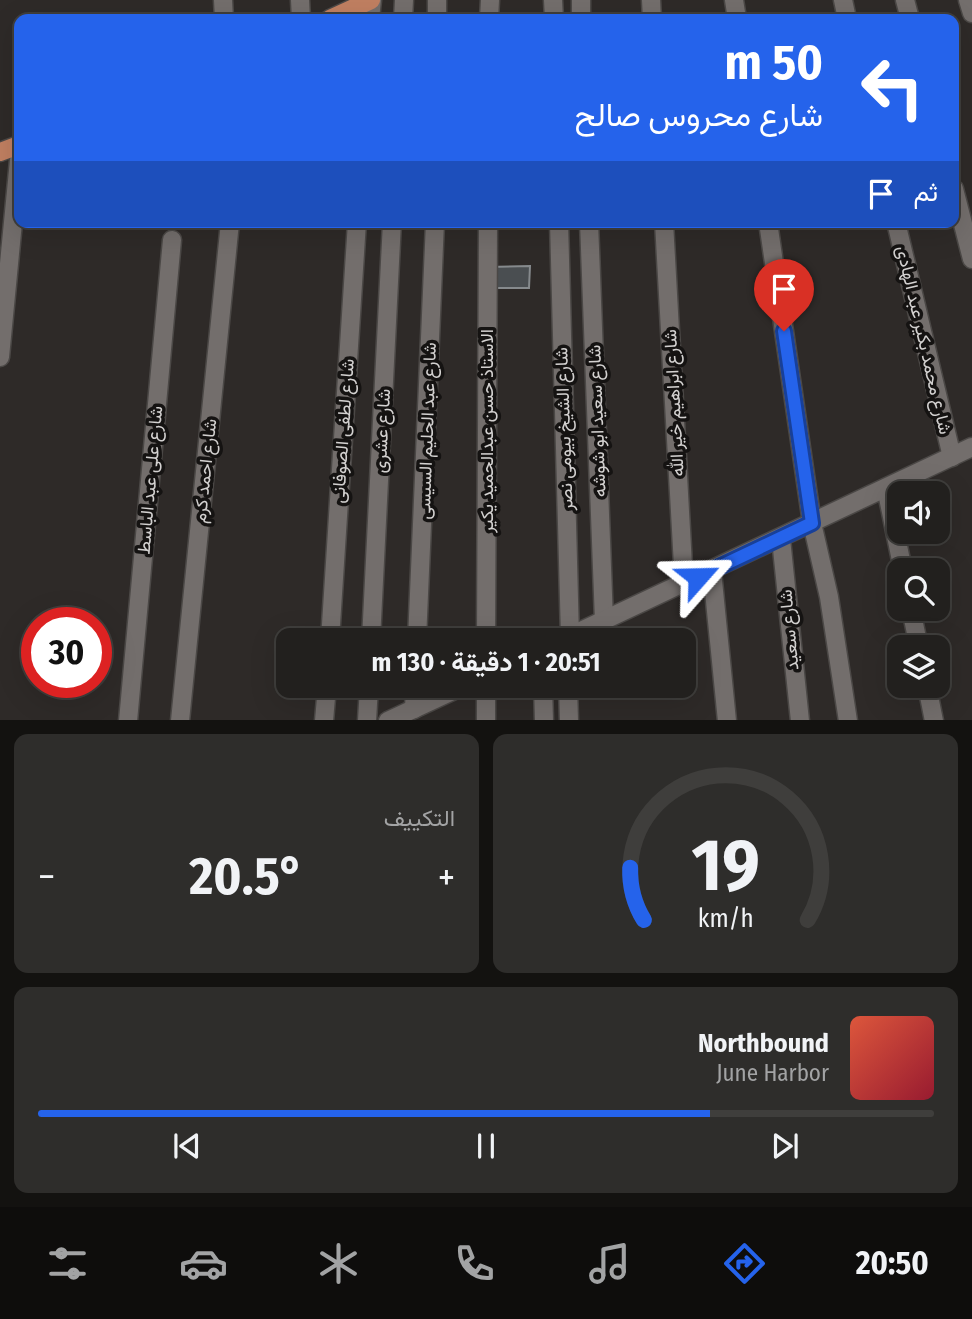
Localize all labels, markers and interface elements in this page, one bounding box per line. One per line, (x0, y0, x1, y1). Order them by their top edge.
text: 50 m (725, 33, 823, 92)
icon: left (847, 42, 938, 133)
text: شارع محروس صالح (574, 96, 823, 134)
icon: arrive (862, 175, 900, 213)
text: ثم (914, 177, 938, 208)
street label: شارع محمد بكير عبد الهادى (891, 243, 956, 437)
pin (754, 259, 814, 331)
icon: arrive (765, 270, 803, 308)
street label: الاستاذ حسن عبدالحميد يكير (476, 329, 498, 534)
street label: شارع ابراهيم خير الله (659, 329, 690, 477)
street label: شارع عبد الحليم السيسى (413, 342, 442, 520)
street label: شارع سعيد ابو شوشه (583, 344, 612, 498)
street label: شارع الشيخ بيومى نصر (550, 347, 579, 512)
street label: شارع لطفى الصوفانى (327, 358, 360, 504)
street label: شارع عشرى (369, 388, 396, 474)
street label: شارع على عبد الباسط (133, 405, 168, 555)
street label: شارع احمد كرم (189, 418, 222, 524)
map controls (887, 481, 950, 698)
button: sound (887, 481, 950, 544)
position arrow (661, 540, 735, 614)
button: search (887, 558, 950, 621)
street label: شارع سعيد (775, 589, 804, 671)
speed limit sign: 30 (21, 607, 112, 698)
button: layers (887, 635, 950, 698)
text: 20:51 · 1 دقيقة · 130 m (372, 647, 600, 678)
text: التكييف (384, 804, 455, 832)
text: 19 (691, 822, 760, 909)
text: 20.5° (189, 845, 304, 908)
text: − (38, 854, 55, 900)
text: + (438, 854, 455, 900)
text: km/h (698, 903, 753, 933)
text: Northbound (698, 1028, 829, 1059)
text: June Harbor (716, 1059, 829, 1087)
icon: previous (168, 1127, 206, 1165)
icon: pause (467, 1127, 505, 1165)
icon: next (766, 1127, 804, 1165)
icon: filters (43, 1239, 92, 1288)
icon: car (179, 1239, 228, 1288)
icon: climate (314, 1239, 363, 1288)
icon: phone (450, 1239, 499, 1288)
icon: music (585, 1239, 634, 1288)
icon: directions (720, 1239, 769, 1288)
text: 20:50 (856, 1244, 929, 1282)

